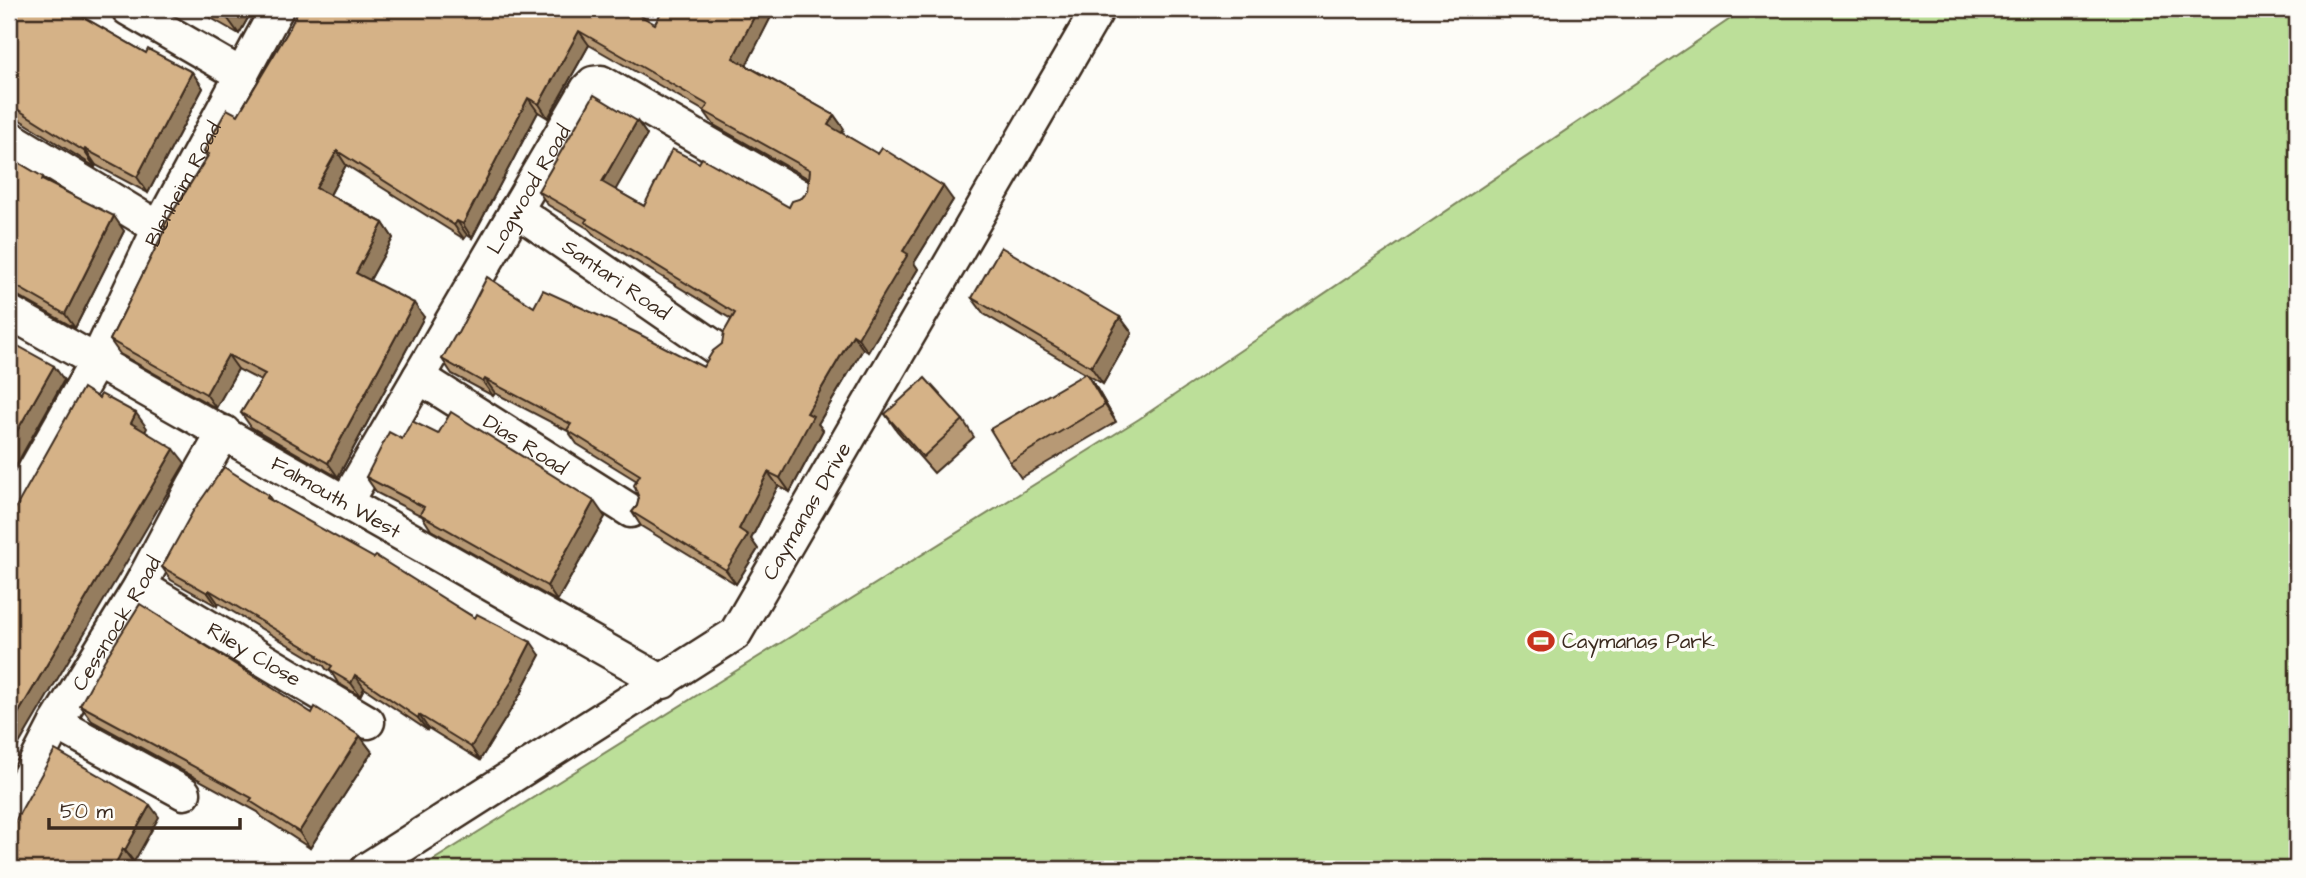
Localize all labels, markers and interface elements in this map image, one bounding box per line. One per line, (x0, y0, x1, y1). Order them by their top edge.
street label: Blenheim Road (138, 116, 228, 251)
street label: Logwood Road (479, 119, 578, 259)
street label: Santari Road (557, 232, 676, 327)
street label: Dias Road (478, 407, 573, 482)
street label: Caymanas Drive (755, 437, 858, 585)
street label: Falmouth West (266, 449, 407, 546)
street label: Cessnock Road (65, 551, 168, 696)
street label: Riley Close (202, 615, 307, 693)
sports icon: Caymanas Park (1526, 626, 1556, 656)
place label: Caymanas Park (1562, 627, 1715, 658)
scale bar (49, 787, 240, 831)
text: 50 m (60, 797, 114, 826)

